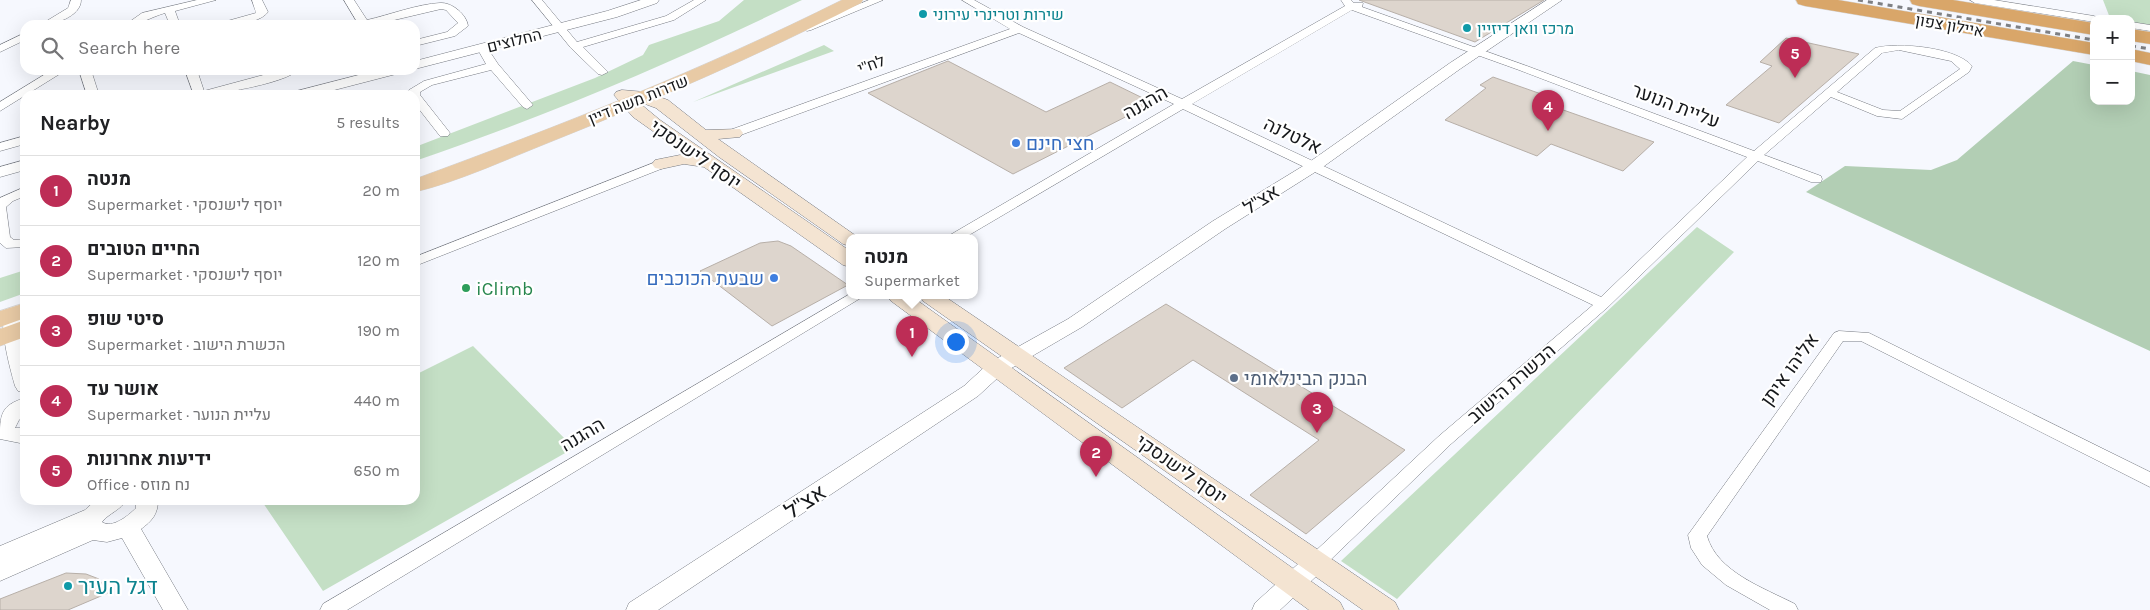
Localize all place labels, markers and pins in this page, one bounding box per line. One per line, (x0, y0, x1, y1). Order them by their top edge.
place label: שירות וטרינרי עירוני (933, 5, 1064, 24)
marker: שירות וטרינרי עירוני (917, 8, 929, 20)
place label: מרכז וואן דיזיין (1477, 19, 1574, 38)
marker: מרכז וואן דיזיין (1461, 22, 1473, 34)
pin: 5 (1779, 37, 1811, 78)
pin: 4 (1532, 90, 1564, 131)
place label: חצי חינם (1026, 133, 1094, 155)
marker: חצי חינם (1010, 137, 1022, 149)
place label: שבעת הכוכבים (647, 268, 764, 290)
marker: שבעת הכוכבים (768, 272, 780, 284)
place label: iClimb (476, 278, 533, 300)
marker: iClimb (460, 282, 472, 294)
pin: 1 (896, 316, 928, 357)
place label: הבנק הבינלאומי (1244, 368, 1368, 390)
marker: הבנק הבינלאומי (1228, 372, 1240, 384)
pin: 3 (1301, 392, 1333, 433)
pin: 2 (1080, 436, 1112, 477)
place label: דגל העיר (78, 574, 158, 600)
marker: דגל העיר (62, 580, 74, 592)

